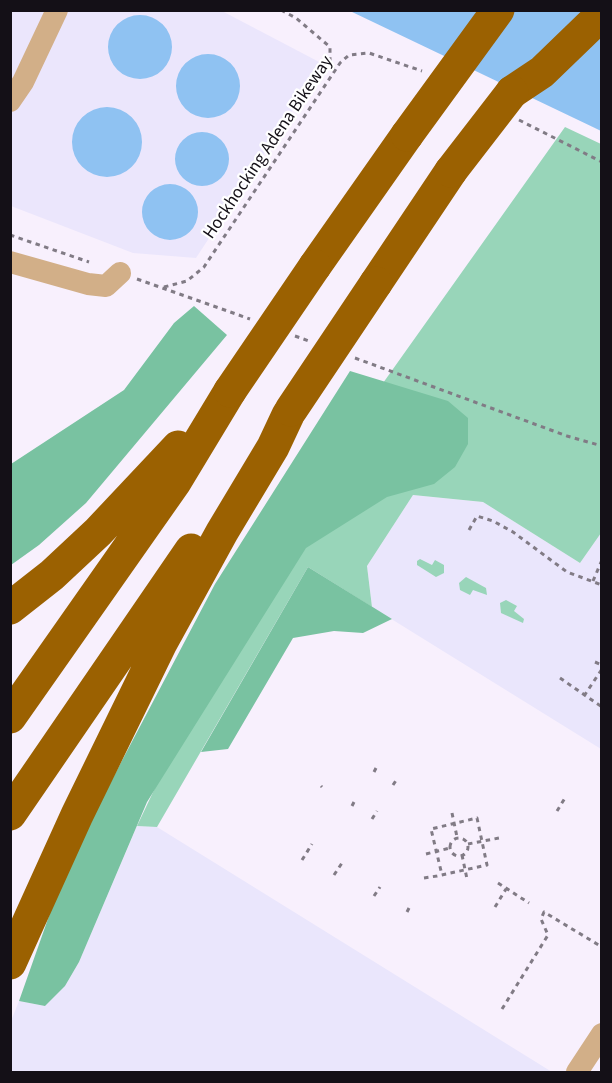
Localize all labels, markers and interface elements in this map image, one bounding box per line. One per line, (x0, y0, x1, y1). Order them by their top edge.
street label: Hockhocking Adena Bikeway (200, 52, 338, 244)

